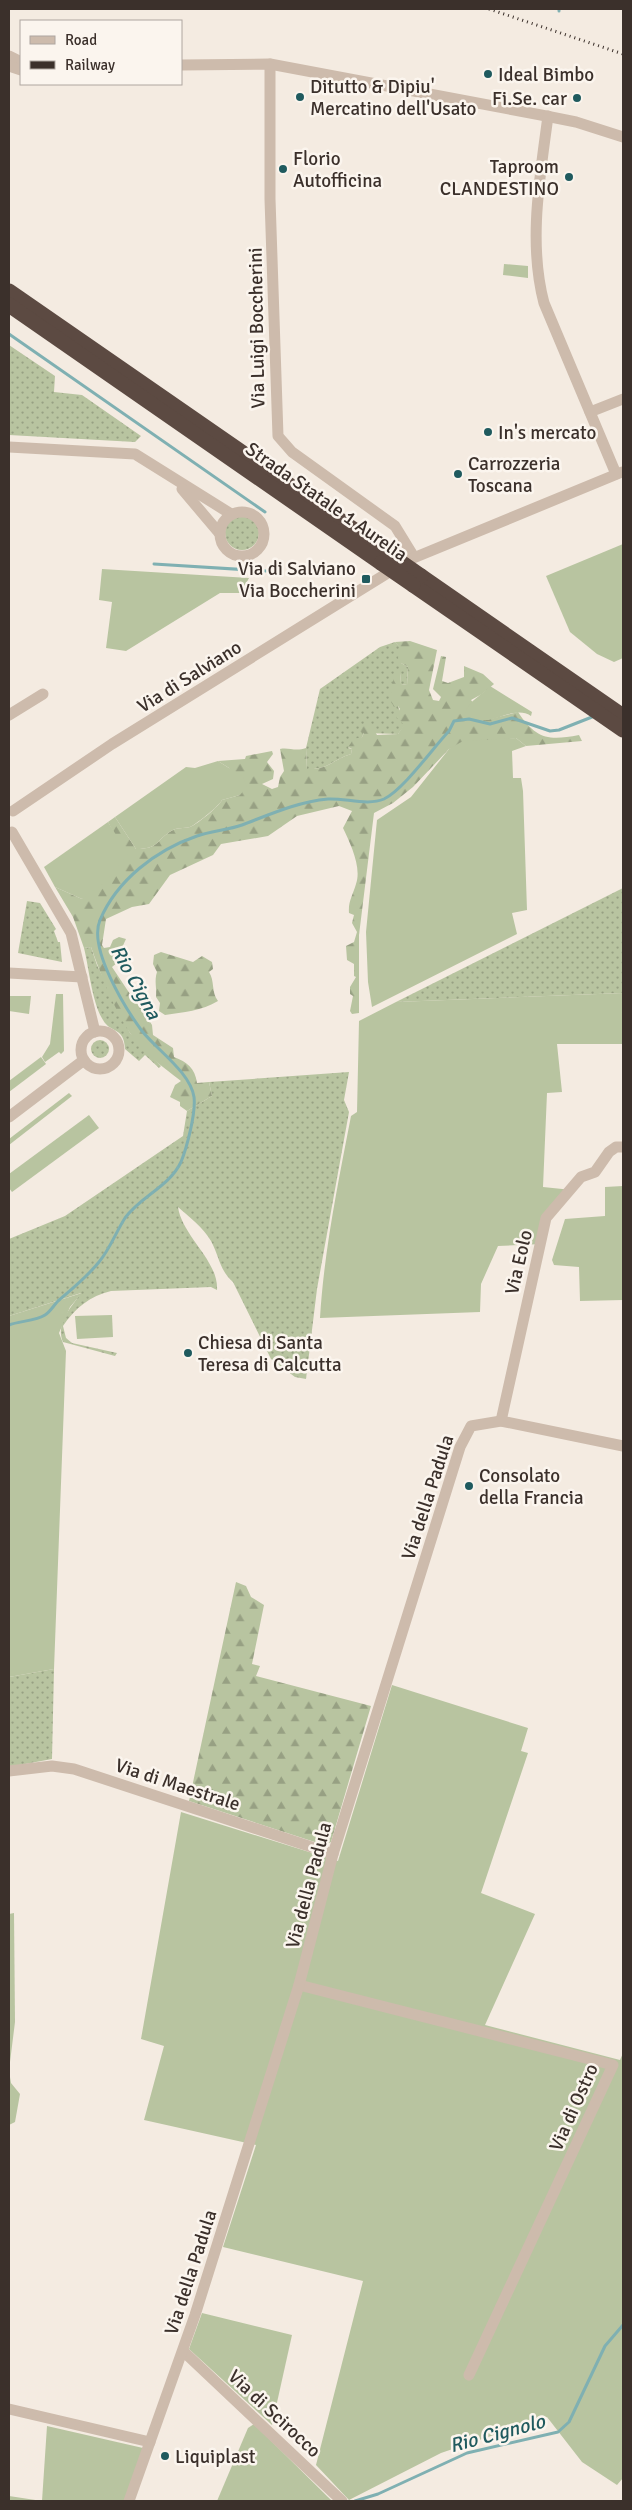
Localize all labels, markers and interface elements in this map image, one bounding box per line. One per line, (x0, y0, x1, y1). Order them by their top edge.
legend (20, 20, 182, 85)
text: Road (65, 31, 97, 49)
text: Railway (65, 56, 115, 74)
place label: Ideal Bimbo (498, 63, 594, 87)
marker: Ideal Bimbo (482, 68, 494, 80)
place label: Ditutto & Dipiu' Mercatino dell'Usato (310, 75, 477, 121)
place label: Fi.Se. car (492, 87, 567, 111)
marker: Ditutto & Dipiu' Mercatino dell'Usato (294, 91, 306, 103)
marker: Fi.Se. car (571, 92, 583, 104)
place label: Florio Autofficina (293, 147, 382, 193)
place label: Taproom CLANDESTINO (440, 155, 559, 201)
marker: Florio Autofficina (277, 163, 289, 175)
marker: Taproom CLANDESTINO (563, 171, 575, 183)
street label: Via Luigi Boccherini (244, 247, 270, 409)
place label: In's mercato (498, 421, 596, 445)
marker: In's mercato (482, 426, 494, 438)
street label: Strada Statale 1 Aurelia (241, 437, 412, 567)
place label: Carrozzeria Toscana (468, 452, 560, 498)
marker: Carrozzeria Toscana (452, 468, 464, 480)
place label: Via di Salviano Via Boccherini (238, 557, 356, 603)
marker: Via di Salviano Via Boccherini (360, 573, 372, 585)
street label: Via di Salviano (133, 635, 246, 718)
water label: Rio Cigna (105, 941, 167, 1025)
street label: Via Eolo (500, 1227, 538, 1297)
place label: Chiesa di Santa Teresa di Calcutta (198, 1331, 342, 1377)
marker: Chiesa di Santa Teresa di Calcutta (182, 1347, 194, 1359)
street label: Via della Padula (396, 1432, 459, 1563)
place label: Consolato della Francia (479, 1464, 584, 1510)
marker: Consolato della Francia (463, 1480, 475, 1492)
street label: Via di Maestrale (112, 1753, 243, 1816)
street label: Via della Padula (281, 1819, 337, 1951)
street label: Via di Ostro (544, 2060, 604, 2155)
street label: Via della Padula (159, 2207, 222, 2338)
street label: Via di Scirocco (223, 2365, 326, 2463)
water label: Rio Cignolo (447, 2408, 549, 2458)
place label: Liquiplast (175, 2445, 256, 2469)
marker: Liquiplast (159, 2450, 171, 2462)

